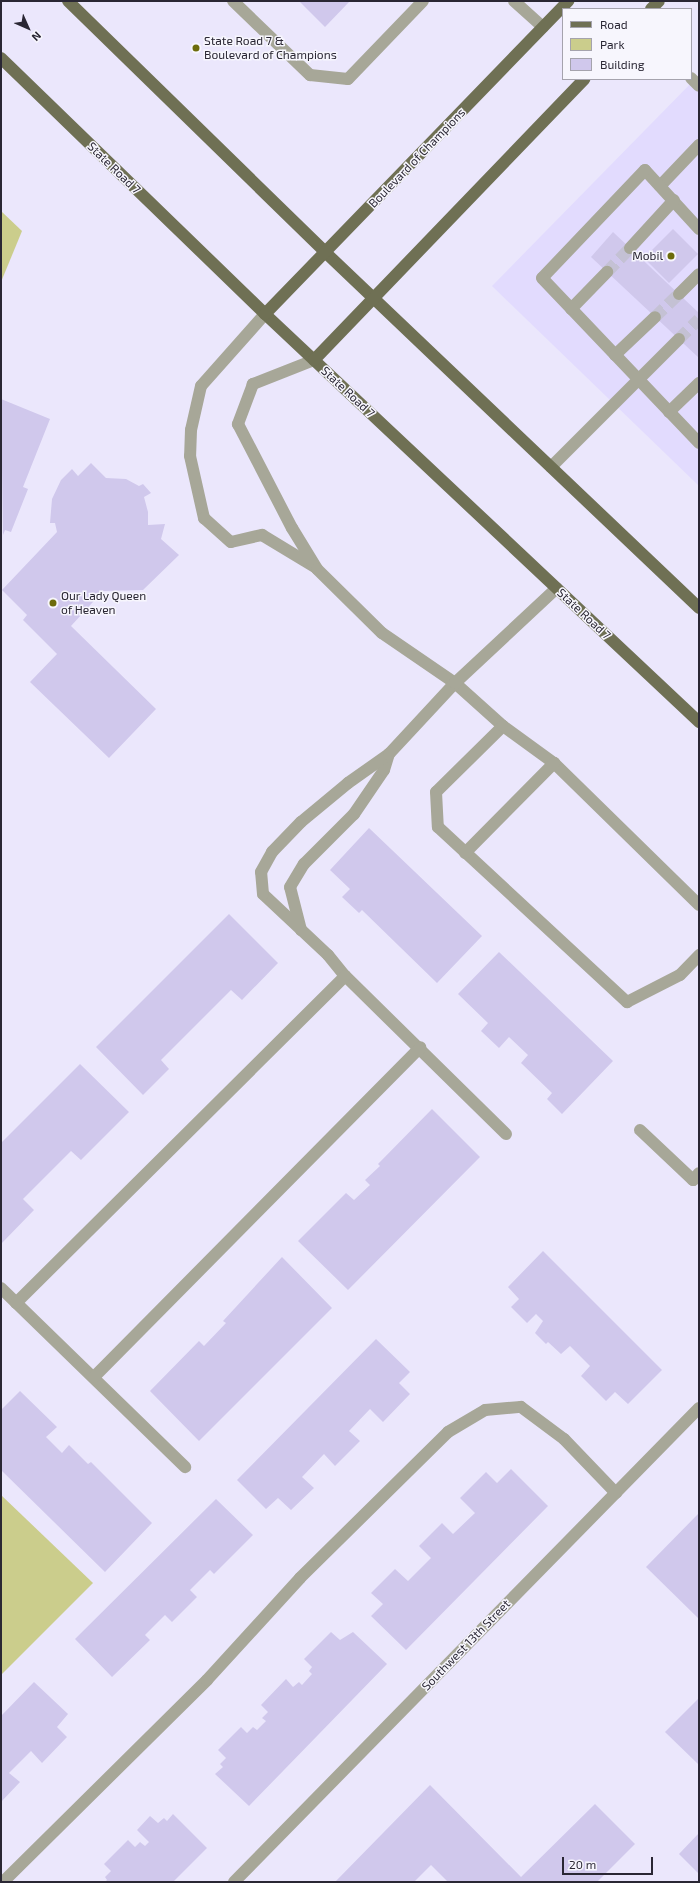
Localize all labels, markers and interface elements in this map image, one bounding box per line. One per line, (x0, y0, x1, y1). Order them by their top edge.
north arrow (8, 8, 48, 48)
legend (562, 8, 692, 80)
text: Road (600, 17, 628, 31)
text: N (29, 29, 44, 44)
place label: State Road 7 & Boulevard of Champions (204, 34, 337, 62)
text: Park (600, 37, 625, 51)
marker: State Road 7 & Boulevard of Champions (191, 43, 201, 53)
text: Building (600, 57, 644, 71)
street label: Boulevard of Champions (366, 105, 468, 211)
street label: State Road 7 (85, 139, 143, 197)
place label: Mobil (632, 249, 663, 263)
marker: Mobil (666, 251, 676, 261)
street label: State Road 7 (318, 364, 378, 420)
street label: State Road 7 (554, 586, 614, 642)
place label: Our Lady Queen of Heaven (61, 589, 147, 617)
marker: Our Lady Queen of Heaven (48, 598, 58, 608)
street label: Southwest 13th Street (419, 1597, 513, 1693)
scale bar (564, 1849, 655, 1875)
text: 20 m (569, 1857, 596, 1871)

